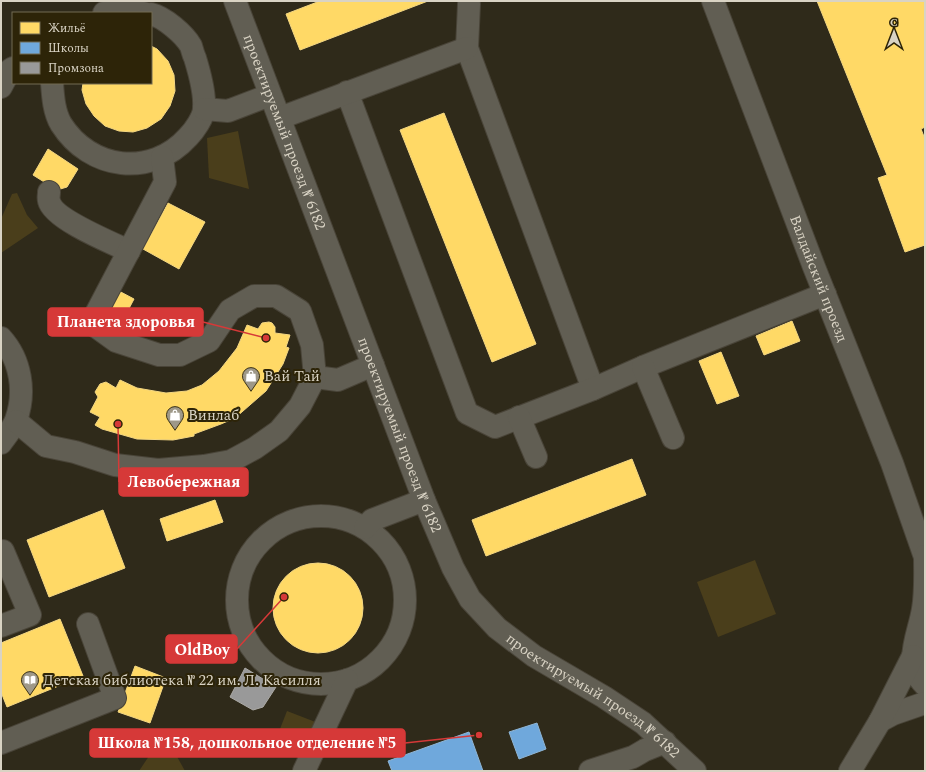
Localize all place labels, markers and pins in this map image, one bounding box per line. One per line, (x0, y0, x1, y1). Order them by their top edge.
callout: Планета здоровья (48, 308, 203, 336)
place label: Вай Тай (264, 365, 320, 388)
shop icon: Вай Тай (241, 366, 261, 391)
place label: Винлаб (188, 404, 239, 427)
shop icon: Винлаб (165, 405, 185, 430)
callout: Левобережная (119, 468, 248, 496)
callout: OldBoy (166, 635, 237, 663)
place label: Детская библиотека № 22 им. Л. Касилля (43, 669, 321, 692)
library icon: Детская библиотека № 22 им. Л. Касилля (20, 670, 40, 695)
callout: Школа №158, дошкольное отделение №5 (90, 729, 405, 757)

